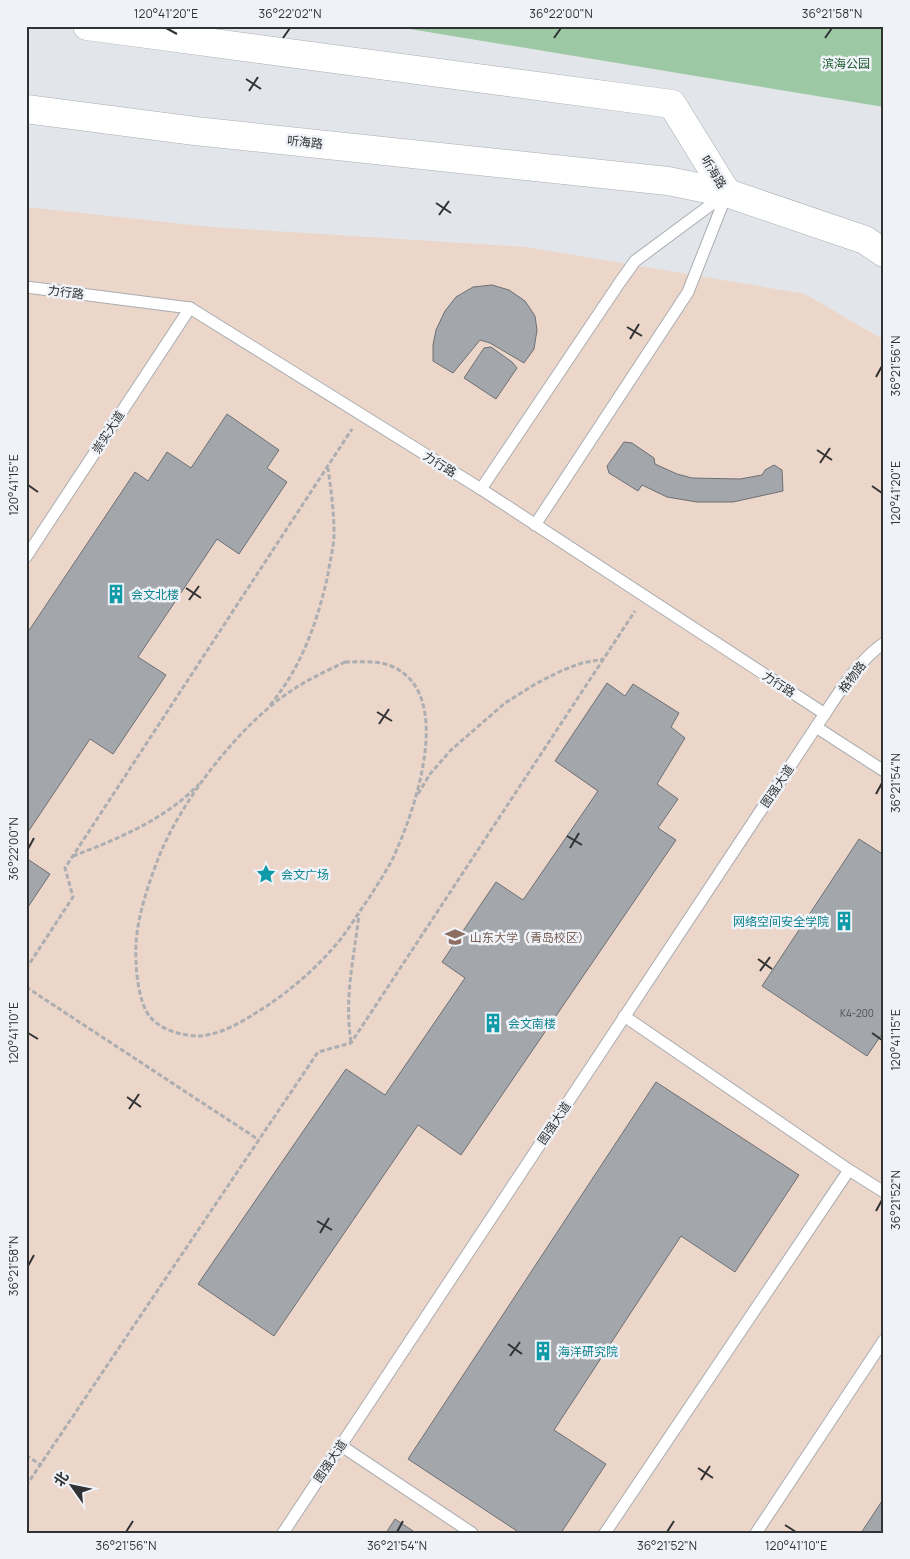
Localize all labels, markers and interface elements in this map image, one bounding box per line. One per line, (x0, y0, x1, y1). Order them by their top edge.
text: 120°41'20"E (134, 5, 198, 22)
text: 36°22'02"N (259, 5, 321, 22)
text: 36°22'00"N (529, 5, 593, 22)
text: 36°21'58"N (802, 5, 862, 22)
park label: 滨海公园 (822, 55, 870, 72)
street label: 听海路 (286, 132, 324, 152)
street label: 听海路 (697, 152, 731, 192)
street label: 力行路 (47, 281, 85, 303)
text: 36°21'56"N (887, 336, 904, 396)
street label: 崇实大道 (88, 407, 128, 457)
street label: 力行路 (420, 447, 460, 481)
text: 120°41'15"E (5, 454, 22, 516)
text: 120°41'20"E (887, 461, 904, 525)
building icon: 会文北楼 (105, 583, 127, 605)
place label: 会文北楼 (131, 586, 179, 603)
street label: 格物路 (834, 658, 870, 696)
street label: 力行路 (759, 667, 799, 701)
text: 36°21'54"N (887, 753, 904, 813)
street label: 图强大道 (757, 761, 797, 811)
text: 36°22'00"N (5, 817, 22, 881)
place icon: 会文广场 (255, 863, 277, 885)
place label: 会文广场 (281, 866, 329, 883)
building icon: 网络空间安全学院 (833, 910, 855, 932)
place label: 网络空间安全学院 (733, 913, 829, 930)
school or university icon: 山东大学（青岛校区） (444, 926, 466, 948)
place label: 山东大学（青岛校区） (470, 929, 590, 946)
text: 120°41'10"E (5, 1002, 22, 1064)
house number: K4-200 (840, 1006, 874, 1020)
text: 120°41'15"E (887, 1009, 904, 1071)
building icon: 会文南楼 (482, 1012, 504, 1034)
place label: 会文南楼 (508, 1015, 556, 1032)
street label: 图强大道 (534, 1098, 574, 1148)
text: 36°21'52"N (887, 1170, 904, 1230)
text: 36°21'58"N (5, 1236, 22, 1296)
building icon: 海洋研究院 (532, 1340, 554, 1362)
place label: 海洋研究院 (558, 1343, 618, 1360)
street label: 图强大道 (310, 1436, 350, 1486)
north arrow (48, 1462, 98, 1512)
text: 北 (49, 1468, 72, 1490)
text: 36°21'56"N (96, 1537, 156, 1554)
text: 36°21'54"N (367, 1537, 427, 1554)
text: 36°21'52"N (637, 1537, 697, 1554)
text: 120°41'10"E (765, 1537, 827, 1554)

